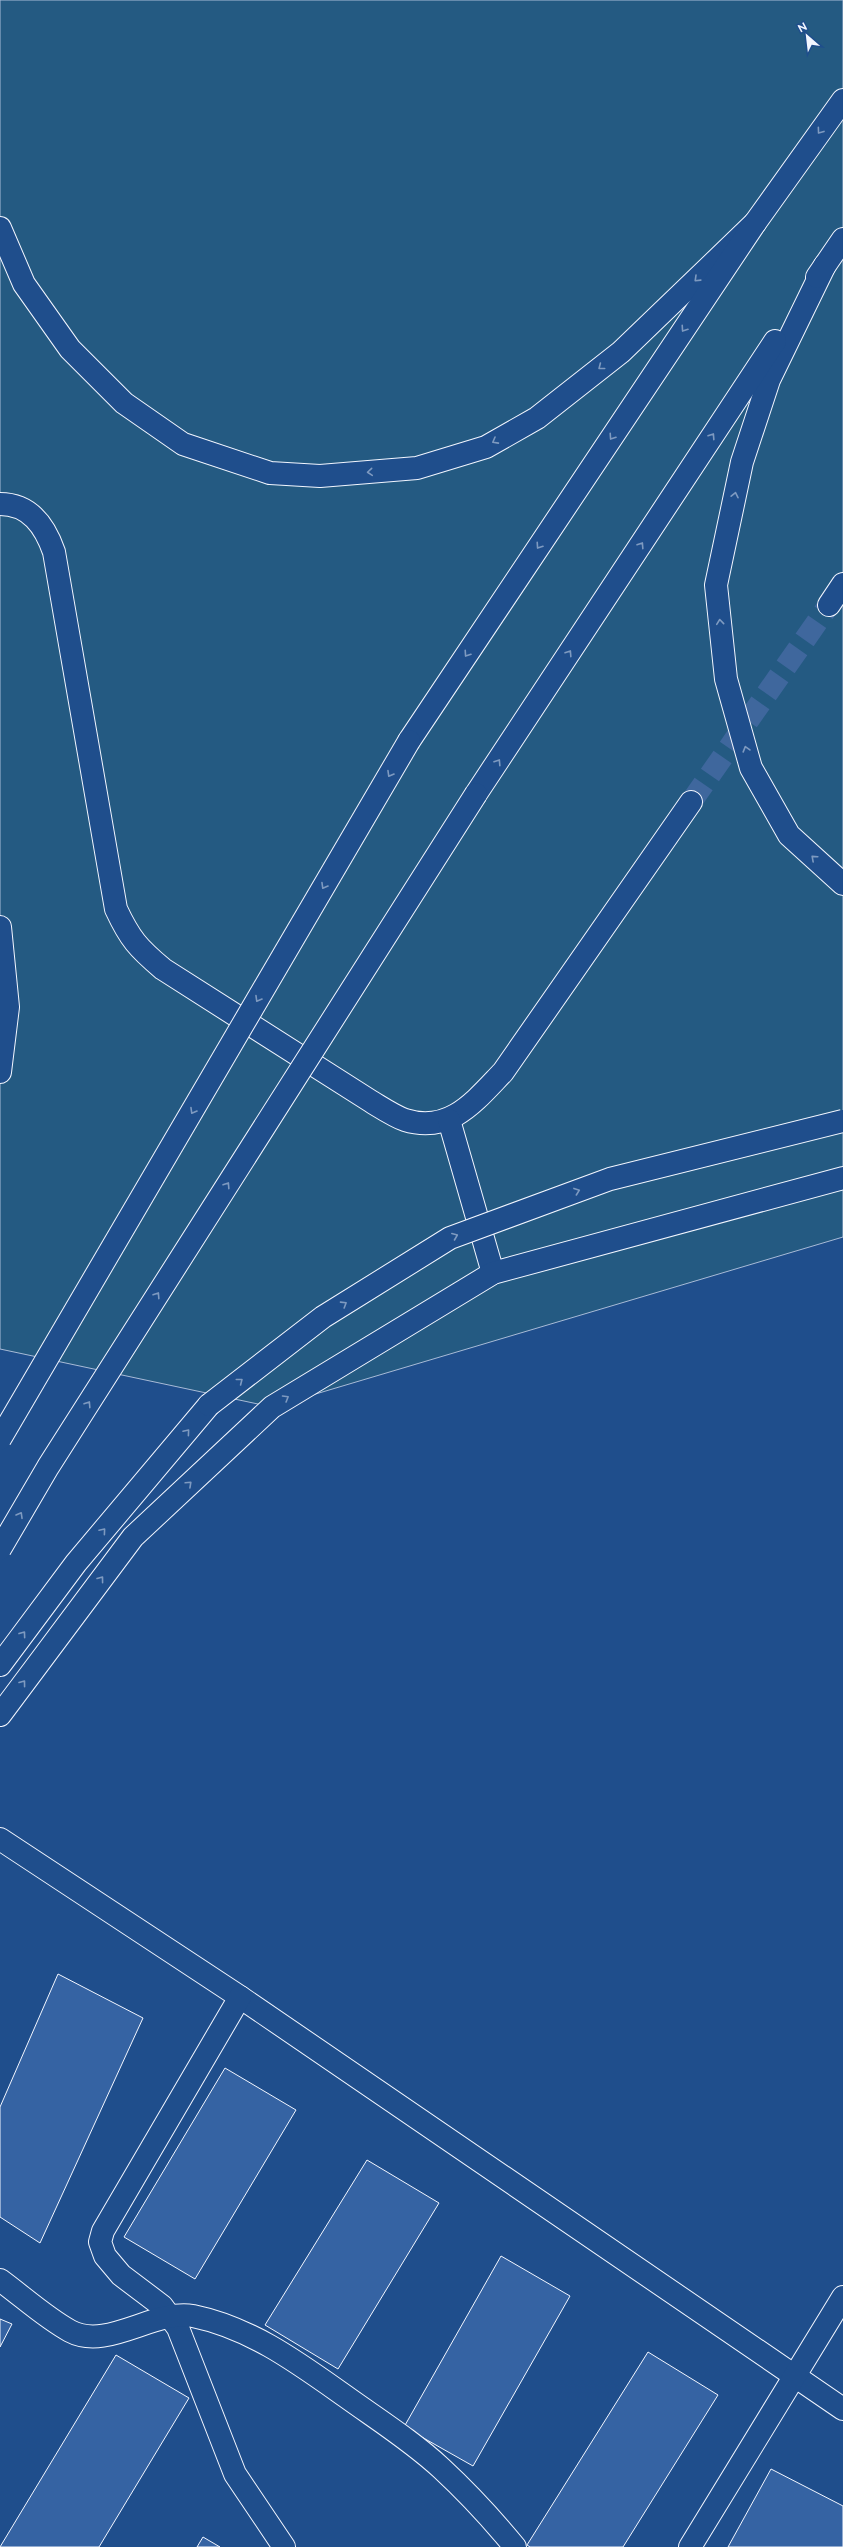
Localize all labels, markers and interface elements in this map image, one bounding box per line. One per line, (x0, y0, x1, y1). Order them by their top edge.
north arrow (787, 16, 827, 56)
text: N (796, 20, 809, 35)
one-way arrow (818, 127, 825, 134)
one-way arrow (694, 274, 702, 282)
one-way arrow (681, 325, 689, 332)
one-way arrow (599, 363, 606, 370)
one-way arrow (609, 433, 616, 440)
one-way arrow (707, 433, 715, 440)
one-way arrow (492, 437, 499, 444)
one-way arrow (367, 467, 373, 476)
one-way arrow (730, 491, 738, 498)
one-way arrow (537, 541, 544, 548)
one-way arrow (636, 542, 643, 549)
one-way arrow (716, 619, 725, 625)
one-way arrow (464, 650, 472, 657)
one-way arrow (564, 650, 572, 657)
one-way arrow (742, 746, 751, 753)
one-way arrow (493, 759, 501, 766)
one-way arrow (387, 770, 394, 777)
one-way arrow (811, 855, 819, 862)
one-way arrow (321, 882, 329, 889)
one-way arrow (256, 994, 263, 1002)
one-way arrow (190, 1107, 197, 1114)
one-way arrow (223, 1182, 230, 1189)
one-way arrow (574, 1187, 581, 1196)
one-way arrow (452, 1233, 459, 1241)
one-way arrow (153, 1292, 160, 1299)
one-way arrow (340, 1301, 347, 1308)
one-way arrow (236, 1378, 243, 1386)
one-way arrow (282, 1396, 289, 1403)
one-way arrow (83, 1401, 90, 1408)
one-way arrow (182, 1429, 189, 1436)
one-way arrow (184, 1482, 192, 1489)
one-way arrow (15, 1512, 22, 1519)
one-way arrow (98, 1528, 105, 1535)
one-way arrow (96, 1577, 103, 1584)
one-way arrow (18, 1631, 25, 1638)
one-way arrow (18, 1680, 25, 1687)

